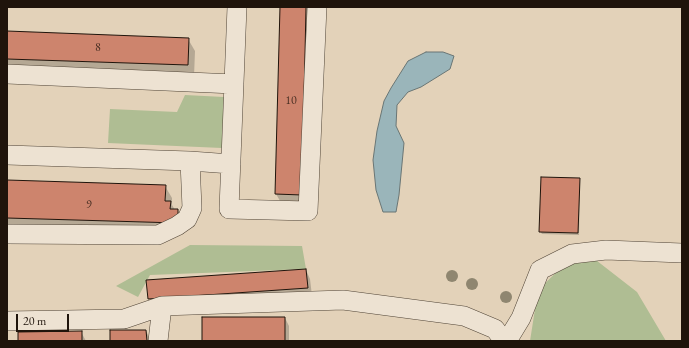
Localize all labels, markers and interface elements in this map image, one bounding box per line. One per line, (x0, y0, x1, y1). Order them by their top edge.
house number: 8 (95, 41, 101, 55)
house number: 10 (285, 94, 297, 108)
house number: 9 (86, 198, 92, 212)
scale bar (18, 306, 71, 332)
text: 20 m (23, 313, 46, 329)

